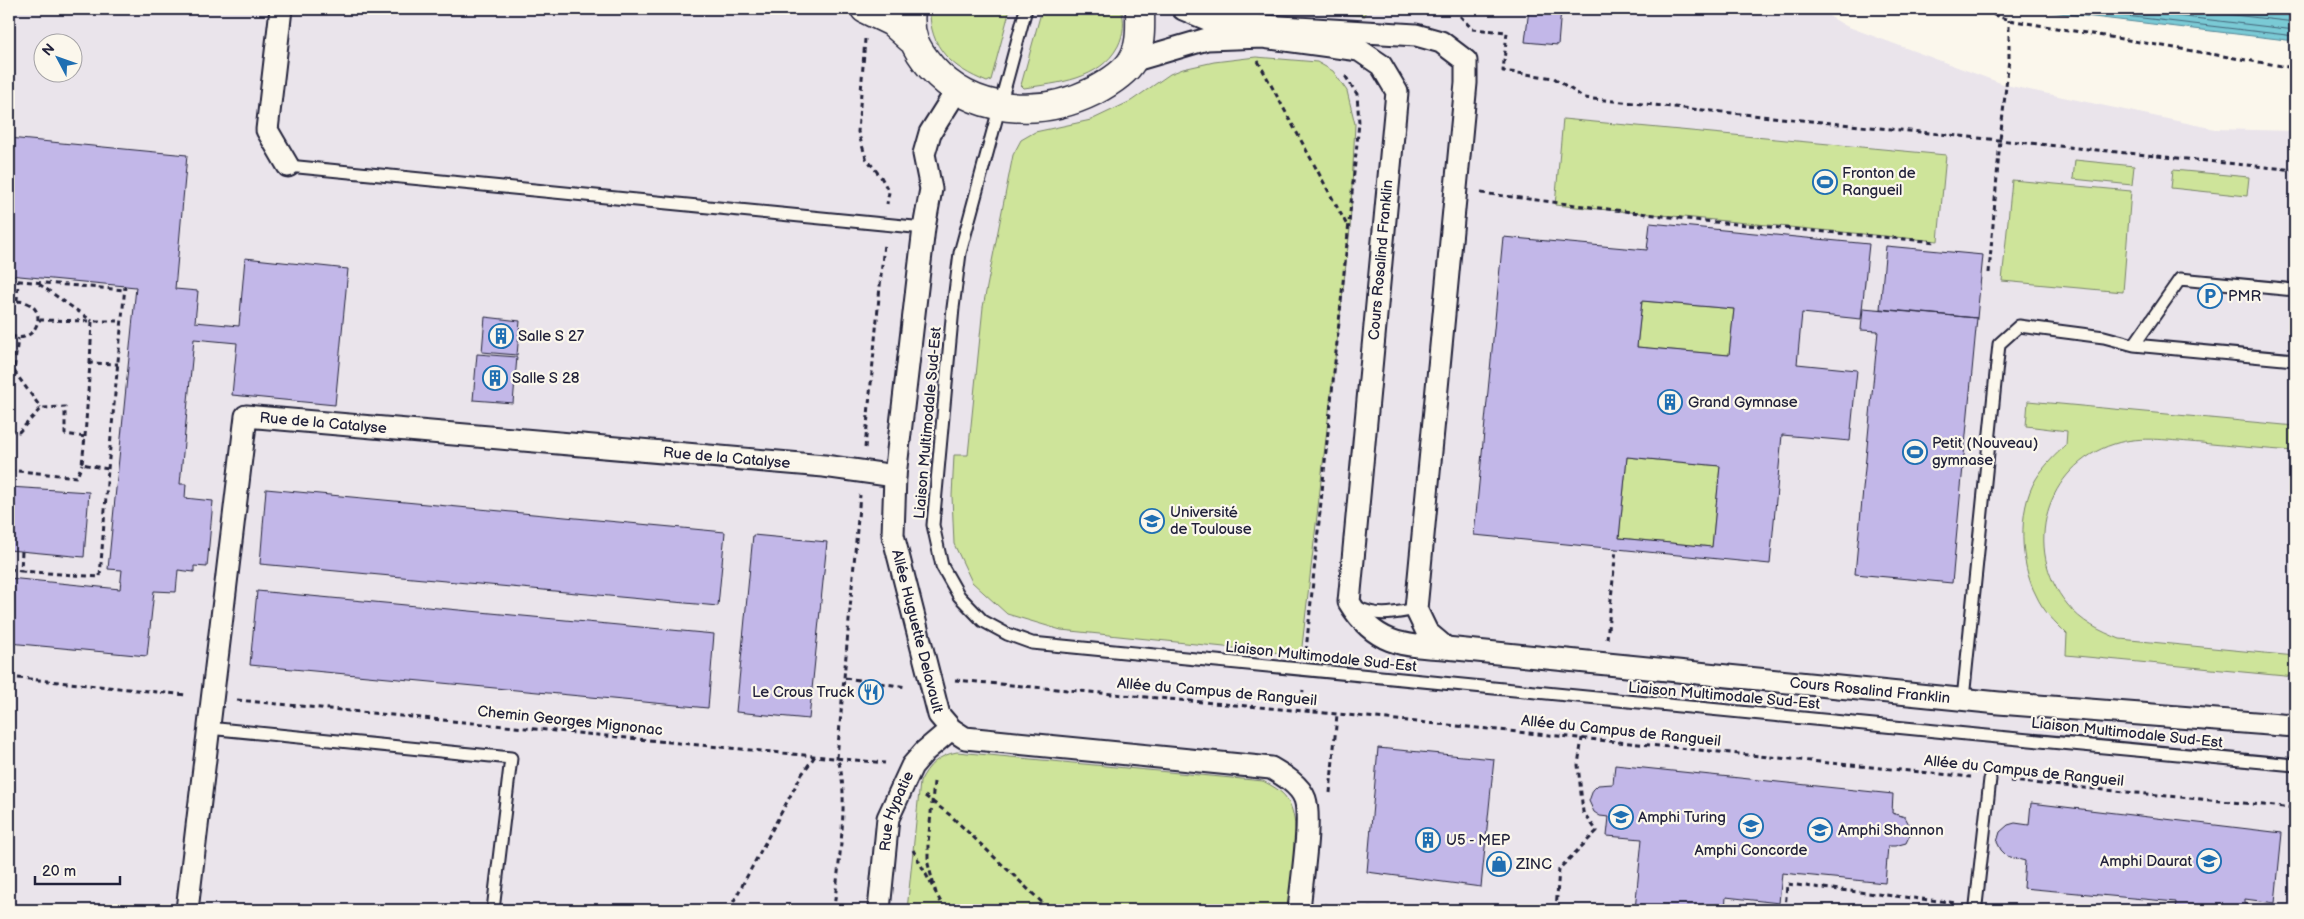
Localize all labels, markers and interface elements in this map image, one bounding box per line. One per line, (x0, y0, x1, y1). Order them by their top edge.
north arrow (32, 32, 82, 82)
text: N (39, 40, 58, 59)
place label: Fronton de Rangueil (1842, 164, 1916, 200)
sports icon: Fronton de Rangueil (1812, 169, 1838, 195)
street label: Cours Rosalind Franklin (1365, 179, 1397, 341)
parking icon: PMR (2197, 283, 2223, 309)
place label: PMR (2228, 287, 2261, 306)
building icon: Salle S 27 (488, 323, 514, 349)
street label: Liaison Multimodale Sud-Est (910, 326, 946, 520)
place label: Salle S 27 (518, 327, 585, 346)
building icon: Salle S 28 (482, 365, 508, 391)
place label: Salle S 28 (512, 369, 580, 388)
building icon: Grand Gymnase (1657, 389, 1683, 415)
place label: Grand Gymnase (1688, 393, 1798, 412)
street label: Rue de la Catalyse (259, 408, 388, 438)
place label: Petit (Nouveau) gymnase (1932, 434, 2038, 470)
sports icon: Petit (Nouveau) gymnase (1902, 439, 1928, 465)
street label: Rue de la Catalyse (662, 443, 791, 473)
place label: Université de Toulouse (1170, 503, 1252, 539)
school or university icon: Université de Toulouse (1139, 508, 1165, 534)
street label: Allée Huguette Delavault (888, 548, 948, 715)
street label: Liaison Multimodale Sud-Est (1224, 637, 1418, 677)
street label: Cours Rosalind Franklin (1789, 673, 1951, 708)
street label: Allée du Campus de Rangueil (1116, 674, 1318, 710)
street label: Liaison Multimodale Sud-Est (1627, 678, 1821, 714)
restaurant icon: Le Crous Truck (858, 679, 884, 705)
place label: Le Crous Truck (752, 683, 855, 702)
street label: Chemin Georges Mignonac (476, 702, 664, 740)
street label: Allée du Campus de Rangueil (1520, 711, 1722, 751)
street label: Liaison Multimodale Sud-Est (2030, 713, 2224, 753)
street label: Allée du Campus de Rangueil (1923, 751, 2125, 791)
street label: Rue Hypatie (875, 768, 918, 852)
school or university icon: Amphi Turing (1608, 804, 1634, 830)
place label: Amphi Turing (1638, 808, 1726, 827)
school or university icon: Amphi Concorde (1738, 813, 1764, 839)
school or university icon: Amphi Shannon (1807, 817, 1833, 843)
place label: Amphi Shannon (1838, 821, 1944, 840)
building icon: U5 - MEP (1415, 827, 1441, 853)
place label: U5 - MEP (1446, 831, 1511, 850)
place label: Amphi Concorde (1695, 841, 1808, 860)
school or university icon: Amphi Daurat (2196, 848, 2222, 874)
shop icon: ZINC (1486, 851, 1512, 877)
place label: Amphi Daurat (2100, 852, 2192, 871)
scale bar (35, 854, 120, 886)
place label: ZINC (1515, 855, 1552, 874)
text: 20 m (42, 862, 76, 881)

